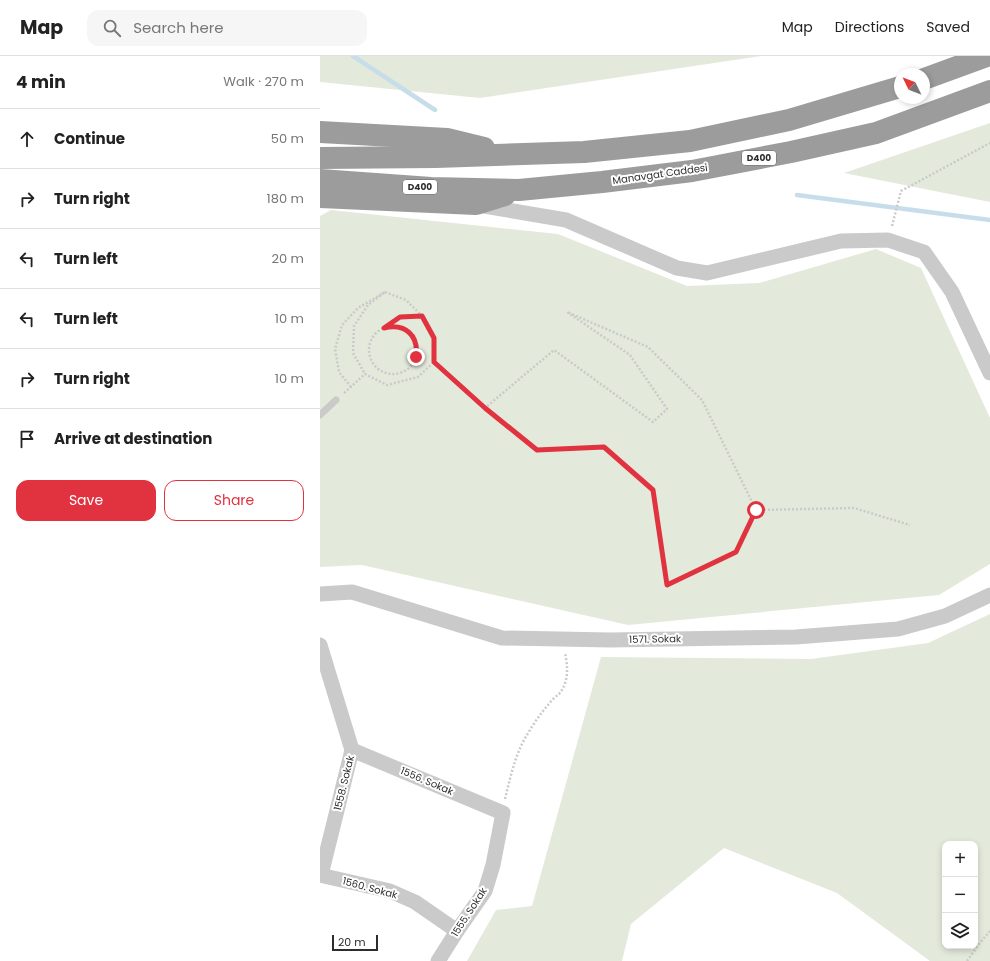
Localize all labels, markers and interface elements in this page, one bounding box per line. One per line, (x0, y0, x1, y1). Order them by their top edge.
search box (87, 10, 367, 46)
text: Map (20, 14, 63, 41)
icon: search (101, 17, 123, 39)
text: Search here (133, 17, 224, 38)
text: Map (782, 17, 813, 37)
text: Directions (835, 17, 904, 37)
text: Saved (926, 17, 970, 37)
north arrow (894, 68, 930, 104)
text: 4 min (16, 70, 66, 94)
text: Walk · 270 m (223, 72, 304, 91)
icon: ahead (16, 128, 38, 150)
text: Continue (54, 128, 125, 149)
text: 50 m (271, 129, 304, 148)
road number: D400 (742, 151, 776, 165)
street label: Manavgat Caddesi (611, 160, 709, 188)
road number: D400 (403, 180, 437, 194)
icon: right (16, 188, 38, 210)
text: Turn right (54, 188, 130, 209)
text: 180 m (267, 189, 304, 208)
icon: left (16, 248, 38, 270)
text: Turn left (54, 248, 118, 269)
text: 20 m (271, 249, 304, 268)
icon: left (16, 308, 38, 330)
text: Turn left (54, 308, 118, 329)
text: 10 m (275, 309, 304, 328)
route end (407, 348, 425, 366)
icon: right (16, 368, 38, 390)
text: Turn right (54, 368, 130, 389)
text: 10 m (275, 369, 304, 388)
icon: arrive (16, 428, 38, 450)
text: Arrive at destination (54, 428, 212, 449)
button: Save (16, 480, 156, 521)
button: Share (164, 480, 304, 521)
route start (747, 501, 765, 519)
street label: 1571. Sokak (629, 631, 682, 647)
street label: 1558. Sokak (330, 753, 358, 812)
street label: 1556. Sokak (398, 763, 457, 799)
map controls (942, 841, 978, 949)
button: + (942, 841, 978, 877)
street label: 1560. Sokak (341, 873, 400, 903)
button: − (942, 877, 978, 913)
street label: 1555. Sokak (447, 884, 491, 940)
button: layers (942, 913, 978, 949)
scale bar (332, 933, 378, 952)
text: 20 m (338, 934, 366, 950)

